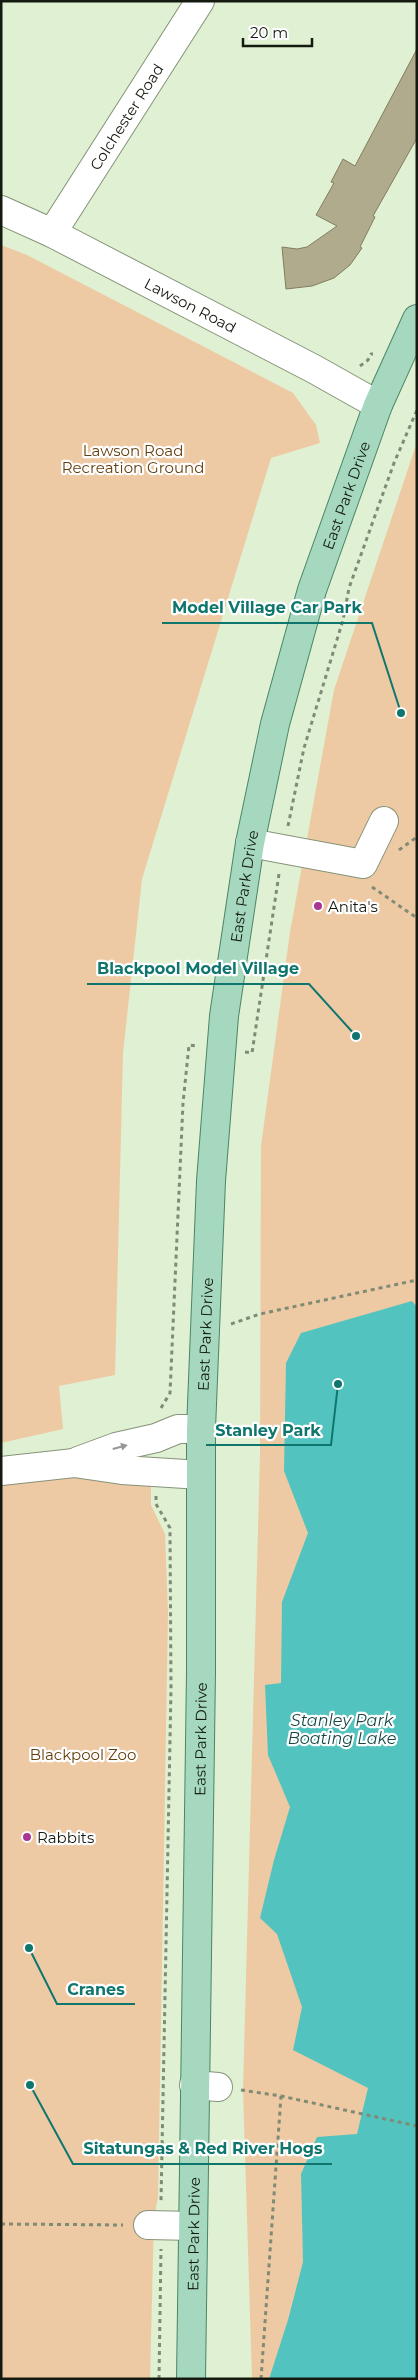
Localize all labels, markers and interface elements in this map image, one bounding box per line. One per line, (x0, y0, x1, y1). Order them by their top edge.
scale bar (243, 15, 312, 47)
text: 20 m (250, 23, 288, 42)
street label: Colchester Road (85, 60, 167, 173)
street label: Lawson Road (141, 273, 240, 337)
street label: East Park Drive (318, 438, 374, 552)
park label: Lawson Road Recreation Ground (62, 441, 204, 477)
callout: Model Village Car Park (162, 592, 372, 623)
text: Model Village Car Park (172, 598, 362, 617)
street label: East Park Drive (226, 828, 262, 944)
place label: Anita's (328, 897, 378, 916)
marker: Anita's (312, 900, 324, 912)
callout: Blackpool Model Village (87, 953, 309, 984)
text: Blackpool Model Village (97, 959, 299, 978)
street label: East Park Drive (193, 1277, 217, 1391)
callout: Stanley Park (206, 1414, 331, 1445)
text: Stanley Park (215, 1421, 321, 1440)
one-way arrow (113, 1443, 128, 1451)
street label: East Park Drive (190, 1682, 210, 1796)
water label: Stanley Park Boating Lake (288, 1711, 396, 1748)
park label: Blackpool Zoo (30, 1745, 136, 1764)
place label: Rabbits (37, 1828, 94, 1847)
marker: Rabbits (21, 1831, 33, 1843)
callout: Cranes (57, 1973, 135, 2004)
text: Cranes (67, 1980, 125, 1999)
callout: Sitatungas & Red River Hogs (73, 2133, 332, 2164)
text: Sitatungas & Red River Hogs (84, 2139, 323, 2158)
street label: East Park Drive (183, 2177, 203, 2291)

